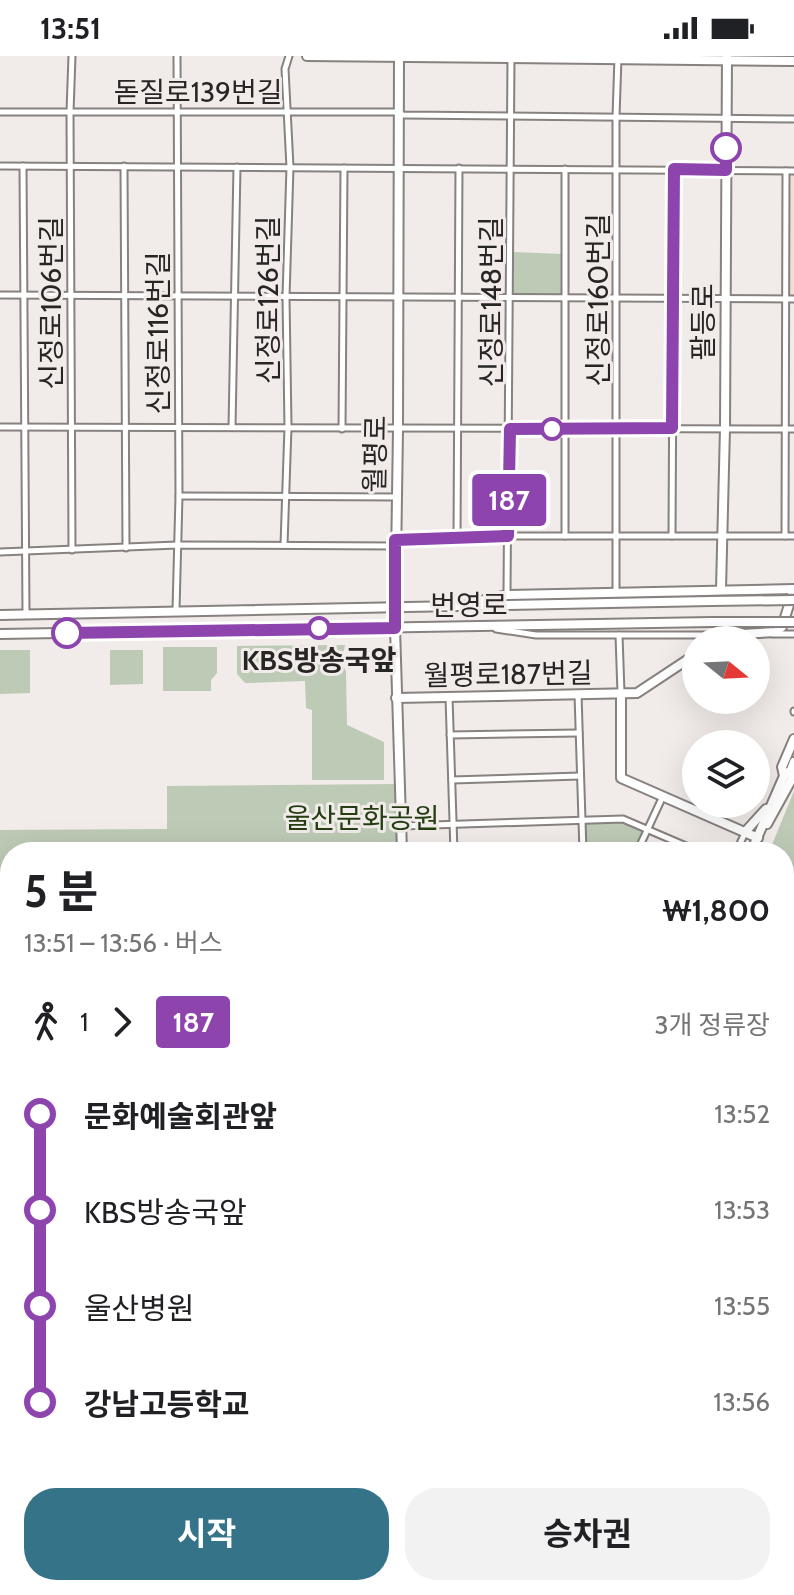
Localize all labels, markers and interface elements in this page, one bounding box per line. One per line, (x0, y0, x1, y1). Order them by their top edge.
text: 13:51 (40, 10, 101, 47)
street label: 돋질로139번길 (114, 75, 282, 109)
unlabelled marker (711, 133, 741, 163)
street label: 신정로160번길 (581, 213, 615, 387)
street label: 신정로106번길 (34, 216, 68, 390)
street label: 신정로126번길 (251, 216, 285, 384)
street label: 신정로148번길 (474, 216, 508, 388)
street label: 신정로116번길 (141, 252, 175, 414)
street label: 팔등로 (686, 283, 720, 361)
street label: 월평로 (357, 415, 393, 493)
unlabelled marker (541, 418, 563, 440)
line badge: 187 (463, 474, 555, 526)
text: 187 (488, 483, 530, 517)
street label: 번영로 (430, 588, 508, 622)
marker: KBS방송국앞 (308, 617, 330, 639)
unlabelled marker (52, 618, 82, 648)
north arrow (682, 626, 770, 714)
map controls (682, 626, 770, 818)
place label: KBS방송국앞 (242, 643, 396, 677)
street label: 월평로187번길 (423, 656, 593, 692)
button: layers (682, 730, 770, 818)
park label: 울산문화공원 (285, 801, 439, 835)
text: 5 분 (24, 865, 98, 918)
text: ₩1,800 (662, 892, 770, 929)
text: 13:51 – 13:56 · 버스 (24, 927, 223, 959)
icon: walk (24, 1000, 68, 1044)
icon: forward (100, 1000, 144, 1044)
text: 187 (172, 1005, 214, 1039)
text: 1 (80, 1006, 88, 1038)
text: 3개 정류장 (654, 1009, 770, 1041)
text: 문화예술회관앞 (84, 1098, 277, 1135)
text: 13:52 (714, 1098, 770, 1130)
text: KBS방송국앞 (84, 1194, 247, 1231)
text: 13:53 (714, 1194, 770, 1226)
text: 울산병원 (84, 1290, 194, 1327)
text: 13:55 (714, 1290, 770, 1322)
text: 강남고등학교 (84, 1386, 250, 1423)
text: 13:56 (713, 1386, 770, 1418)
button: 시작 (24, 1488, 389, 1580)
button: 승차권 (405, 1488, 770, 1580)

